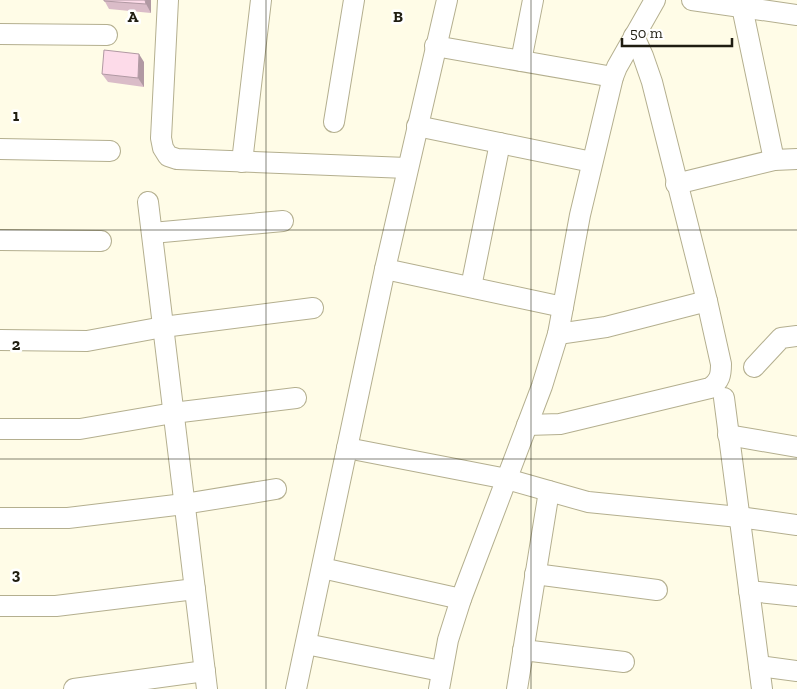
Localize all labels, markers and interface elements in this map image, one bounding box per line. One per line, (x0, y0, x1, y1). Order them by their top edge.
text: A (128, 7, 139, 26)
text: B (393, 7, 403, 26)
scale bar (622, 15, 732, 47)
text: 50 m (630, 24, 663, 42)
text: 1 (13, 106, 20, 125)
text: 2 (12, 335, 21, 354)
text: 3 (12, 565, 21, 584)

